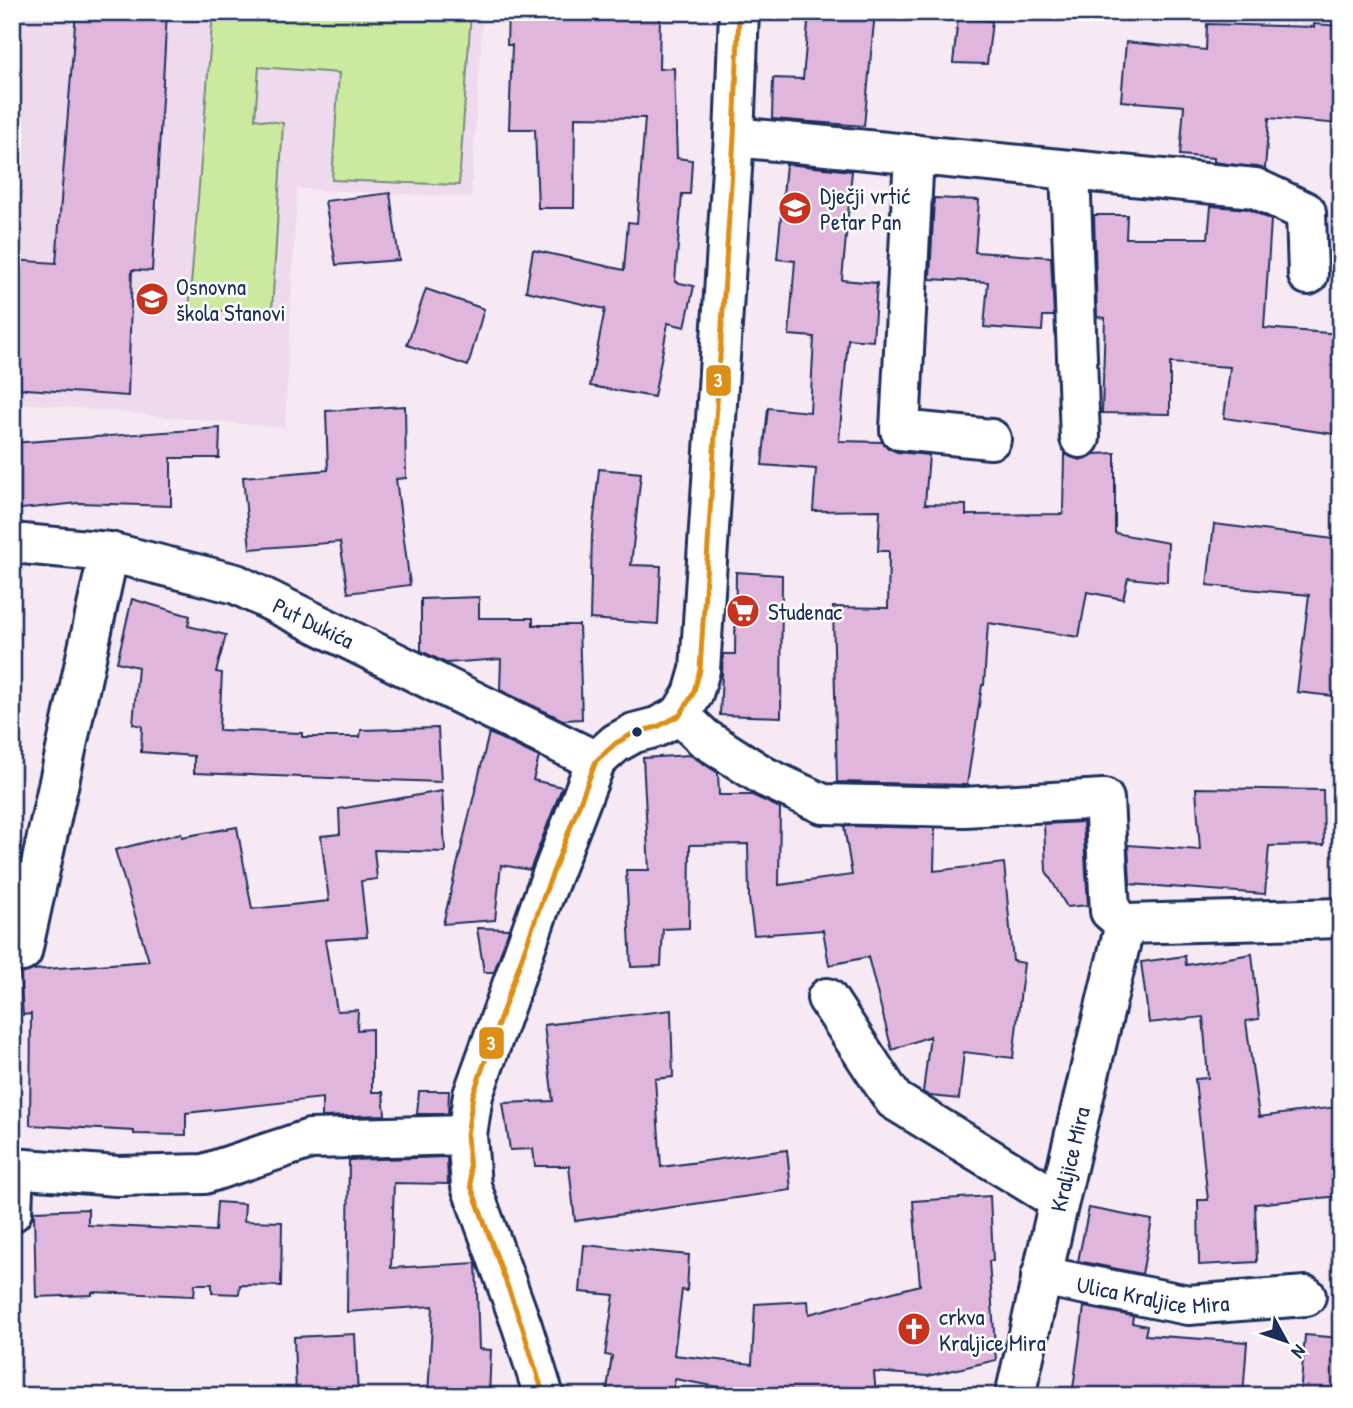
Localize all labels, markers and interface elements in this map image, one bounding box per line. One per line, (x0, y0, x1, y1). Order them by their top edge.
place label: Dječji vrtić Petar Pan (820, 180, 910, 237)
school or university icon: Dječji vrtić Petar Pan (776, 189, 814, 227)
place label: Osnovna škola Stanovi (176, 271, 286, 328)
school or university icon: Osnovna škola Stanovi (133, 280, 171, 318)
line badge: 3 (705, 364, 732, 397)
text: 3 (714, 367, 723, 393)
street label: Put Dukića (268, 589, 359, 655)
supermarket icon: Studenac (724, 592, 762, 630)
place label: Studenac (768, 596, 842, 627)
unlabelled marker (630, 725, 644, 739)
line badge: 3 (478, 1026, 505, 1060)
text: 3 (487, 1030, 496, 1056)
street label: Kraljice Mira (1042, 1104, 1096, 1214)
street label: Ulica Kraljice Mira (1074, 1268, 1230, 1321)
place label: crkva Kraljice Mira (939, 1301, 1046, 1358)
north arrow (1252, 1306, 1322, 1376)
church icon: crkva Kraljice Mira (895, 1310, 933, 1348)
text: N (1286, 1340, 1312, 1364)

